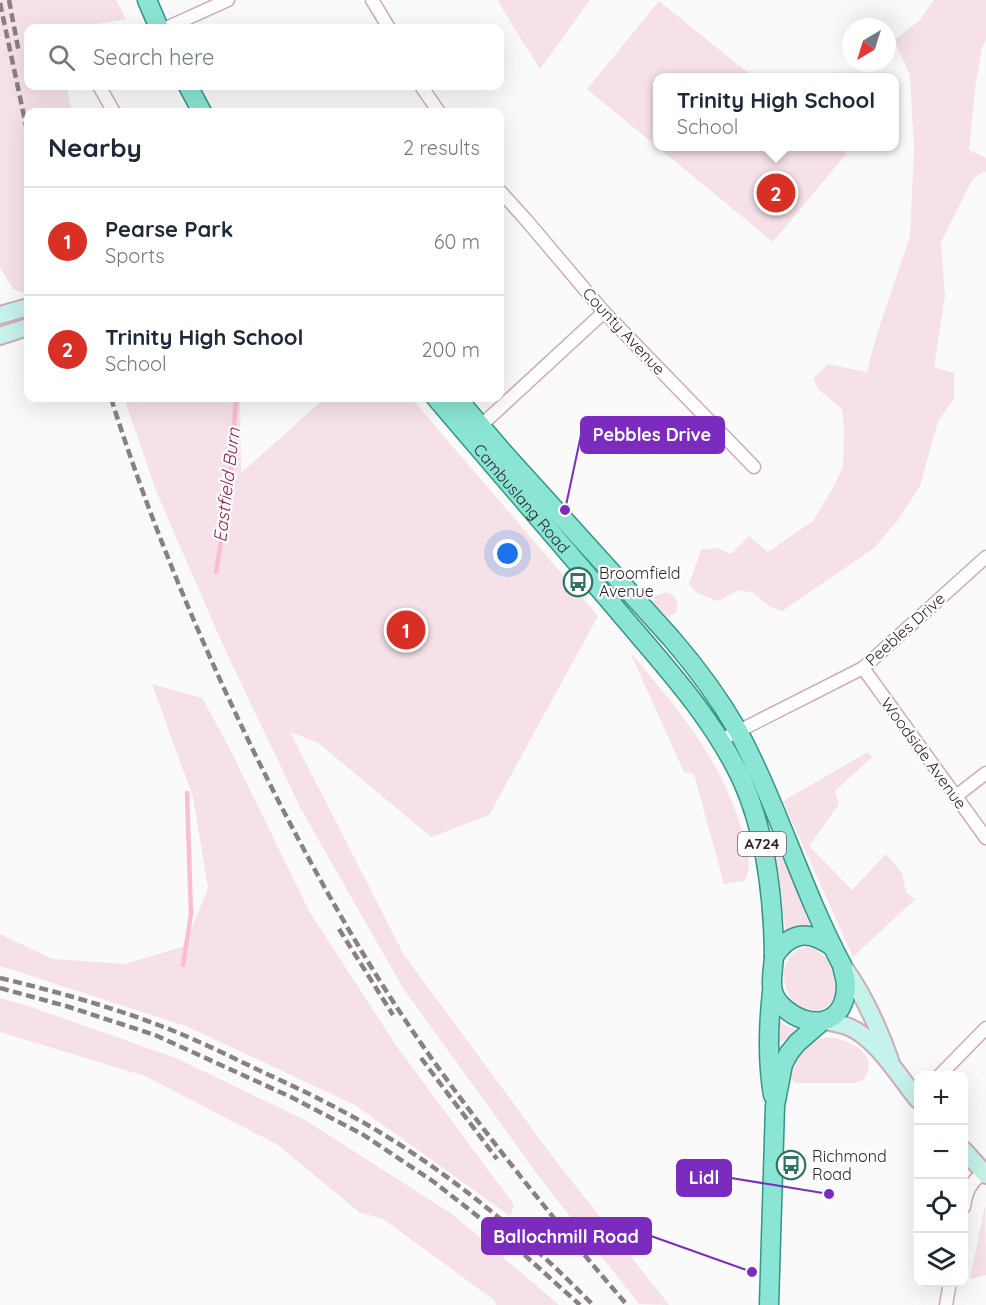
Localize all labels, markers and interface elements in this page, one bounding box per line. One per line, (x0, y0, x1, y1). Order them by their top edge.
north arrow (842, 18, 896, 72)
search box (24, 24, 504, 90)
icon: search (45, 41, 78, 74)
text: Search here (93, 43, 214, 71)
popup (653, 73, 899, 151)
text: Trinity High School (677, 86, 875, 114)
text: School (677, 114, 738, 139)
text: Nearby (48, 131, 142, 164)
text: 2 results (403, 135, 480, 160)
pin: 2 (756, 170, 796, 216)
text: Pearse Park (105, 215, 233, 243)
text: 1 (64, 229, 71, 254)
text: 60 m (434, 229, 480, 254)
text: Sports (105, 243, 165, 268)
street label: County Avenue (578, 283, 670, 379)
text: Trinity High School (105, 323, 304, 351)
text: 2 (62, 337, 73, 362)
text: 200 m (421, 337, 480, 362)
text: School (105, 351, 167, 376)
callout: Pebbles Drive (581, 417, 724, 453)
text: Pebbles Drive (593, 423, 711, 446)
water label: Eastfield Burn (208, 426, 245, 544)
street label: Cambuslang Road (469, 439, 574, 557)
your location (493, 539, 522, 568)
place label: Broomfield Avenue (599, 563, 681, 601)
bus stop icon: Broomfield Avenue (562, 566, 594, 598)
street label: Peebles Drive (861, 588, 949, 670)
pin: 1 (386, 608, 426, 652)
street label: Woodside Avenue (877, 693, 971, 813)
road number: A724 (738, 832, 786, 856)
map controls (914, 1071, 968, 1287)
button: + (914, 1071, 968, 1125)
button: − (914, 1125, 968, 1179)
place label: Richmond Road (812, 1146, 887, 1184)
bus stop icon: Richmond Road (775, 1149, 807, 1181)
callout: Lidl (677, 1160, 731, 1196)
text: Lidl (689, 1166, 719, 1189)
button: locate (914, 1179, 968, 1233)
callout: Ballochmill Road (482, 1218, 651, 1254)
text: Ballochmill Road (493, 1225, 639, 1248)
button: layers (914, 1233, 968, 1287)

